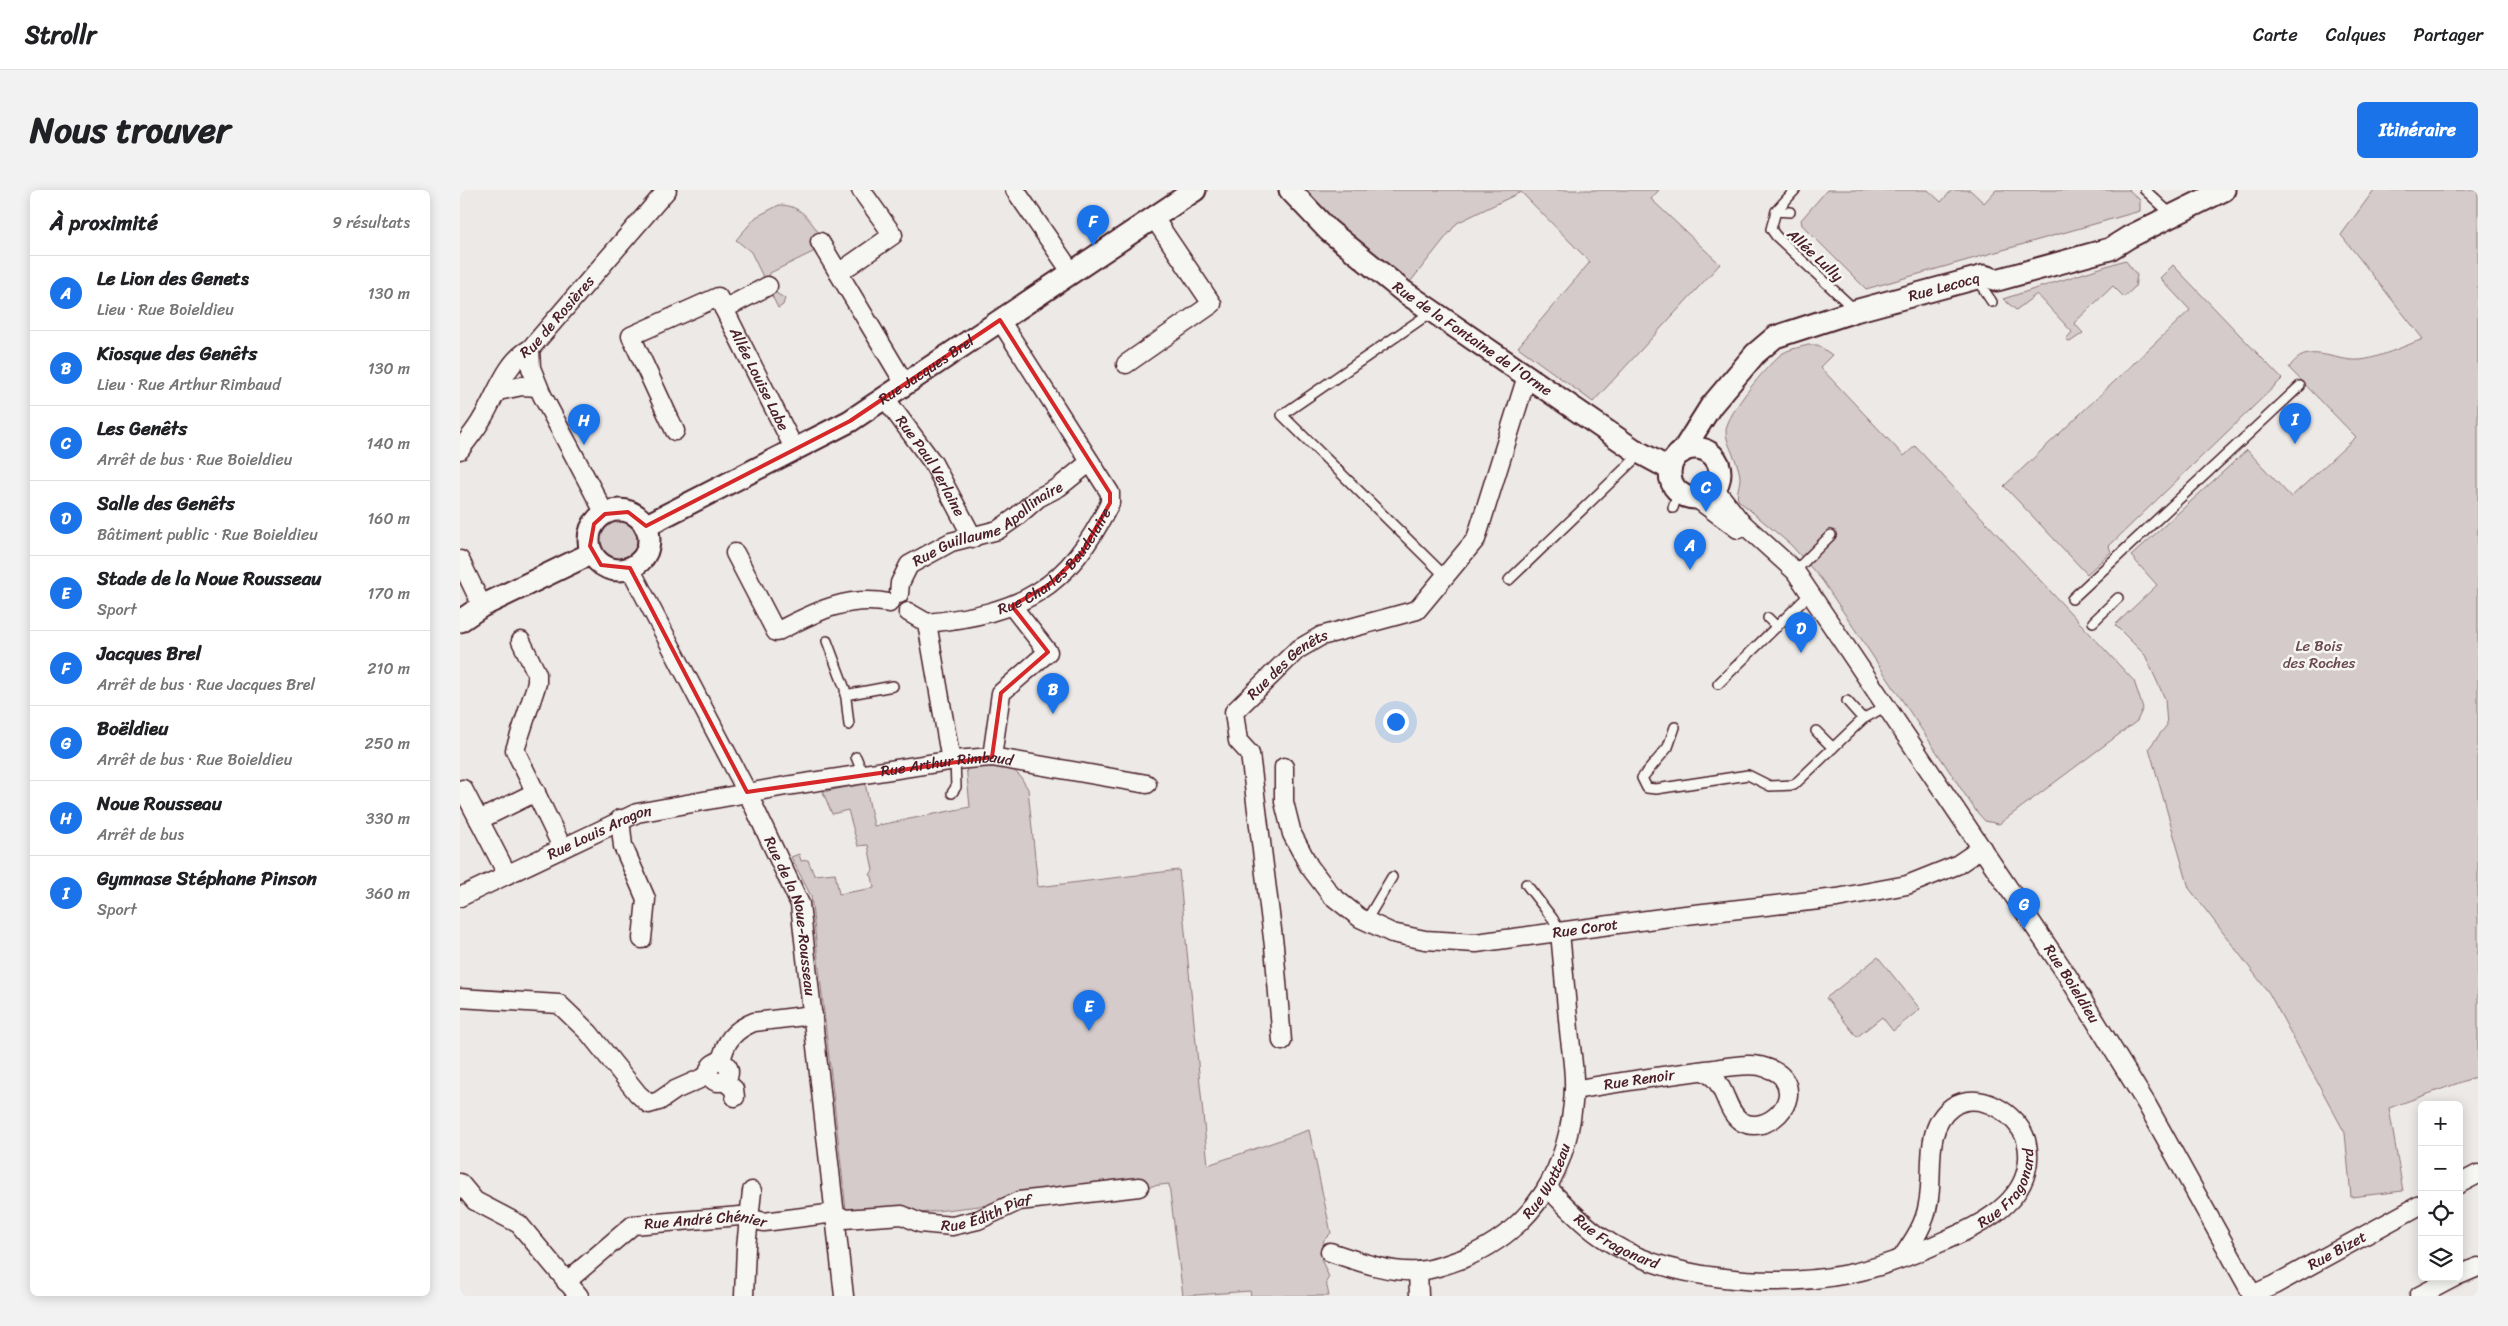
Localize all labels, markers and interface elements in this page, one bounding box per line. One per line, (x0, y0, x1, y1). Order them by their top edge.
text: Strollr (25, 14, 96, 56)
text: Carte (2253, 19, 2298, 51)
text: Calques (2326, 19, 2386, 51)
text: Partager (2414, 19, 2483, 51)
text: Nous trouver (30, 99, 230, 161)
button: Itinéraire (2357, 102, 2478, 158)
text: À proximité (50, 204, 158, 242)
pin: F (1077, 205, 1109, 246)
text: 9 résultats (332, 208, 410, 237)
street label: Allée Lully (1780, 221, 1849, 288)
text: Le Lion des Genets (97, 262, 249, 295)
street label: Rue Lecocq (1905, 265, 1983, 309)
street label: Rue de Rosières (514, 270, 601, 365)
street label: Rue de la Fontaine de l'Orme (1387, 274, 1558, 403)
text: A (61, 279, 71, 308)
text: 130 m (368, 279, 410, 308)
text: Lieu · Rue Boieldieu (97, 295, 234, 324)
street label: Allée Louise Labe (722, 322, 797, 436)
street label: Rue Jacques Brel (873, 328, 980, 412)
text: Kiosque des Genêts (97, 337, 257, 370)
text: B (61, 354, 71, 383)
text: 130 m (368, 354, 410, 383)
text: Lieu · Rue Arthur Rimbaud (97, 370, 281, 399)
pin: I (2279, 403, 2311, 444)
pin: H (568, 404, 600, 445)
street label: Rue Paul Verlaine (889, 410, 972, 522)
text: Les Genêts (97, 412, 187, 445)
text: C (61, 429, 71, 458)
text: 140 m (367, 429, 410, 458)
text: Arrêt de bus · Rue Boieldieu (97, 445, 292, 474)
pin: C (1690, 471, 1722, 512)
street label: Rue Guillaume Apollinaire (907, 474, 1068, 574)
text: Salle des Genêts (97, 487, 235, 520)
street label: Rue Charles Baudelaire (994, 503, 1119, 622)
text: D (61, 504, 71, 533)
text: 160 m (367, 504, 410, 533)
text: Bâtiment public · Rue Boieldieu (97, 520, 318, 549)
pin: A (1674, 529, 1706, 570)
text: Stade de la Noue Rousseau (97, 562, 322, 595)
text: E (62, 579, 70, 608)
text: 170 m (367, 579, 410, 608)
text: Sport (97, 595, 137, 624)
pin: D (1785, 612, 1817, 653)
street label: Rue des Genêts (1240, 622, 1331, 706)
park label: Le Bois des Roches (2283, 633, 2355, 676)
text: Jacques Brel (97, 637, 201, 670)
text: F (62, 654, 70, 683)
text: 210 m (367, 654, 410, 683)
text: Arrêt de bus · Rue Jacques Brel (97, 670, 315, 699)
pin: B (1037, 673, 1069, 714)
your location (1383, 709, 1409, 735)
text: Boëldieu (97, 712, 168, 745)
text: G (61, 729, 71, 758)
text: 250 m (364, 729, 410, 758)
street label: Rue Arthur Rimbaud (879, 744, 1016, 784)
text: Arrêt de bus · Rue Boieldieu (97, 745, 292, 774)
text: Noue Rousseau (97, 787, 222, 820)
street label: Rue Louis Aragon (543, 798, 654, 867)
text: H (60, 804, 72, 833)
text: 330 m (366, 804, 410, 833)
text: Arrêt de bus (97, 820, 184, 849)
street label: Rue de la Noue-Rousseau (757, 832, 823, 997)
text: Gymnase Stéphane Pinson (97, 862, 317, 895)
text: I (63, 879, 69, 908)
text: 360 m (366, 879, 410, 908)
pin: G (2008, 888, 2040, 929)
text: Sport (97, 895, 137, 924)
street label: Rue Corot (1551, 911, 1620, 946)
street label: Rue Boieldieu (2037, 939, 2107, 1029)
pin: E (1073, 990, 1105, 1031)
street label: Rue Renoir (1602, 1061, 1677, 1098)
map controls (2418, 1101, 2463, 1281)
button: + (2418, 1101, 2463, 1146)
street label: Rue Watteau (1516, 1140, 1578, 1225)
button: − (2418, 1146, 2463, 1191)
street label: Rue Fragonard (1972, 1147, 2041, 1235)
street label: Rue Édith Piaf (940, 1186, 1035, 1239)
button: locate (2418, 1191, 2463, 1236)
street label: Rue André Chénier (643, 1203, 771, 1237)
street label: Rue Fragonard (1568, 1207, 1664, 1277)
street label: Rue Bizet (2303, 1224, 2372, 1277)
button: layers (2418, 1236, 2463, 1281)

